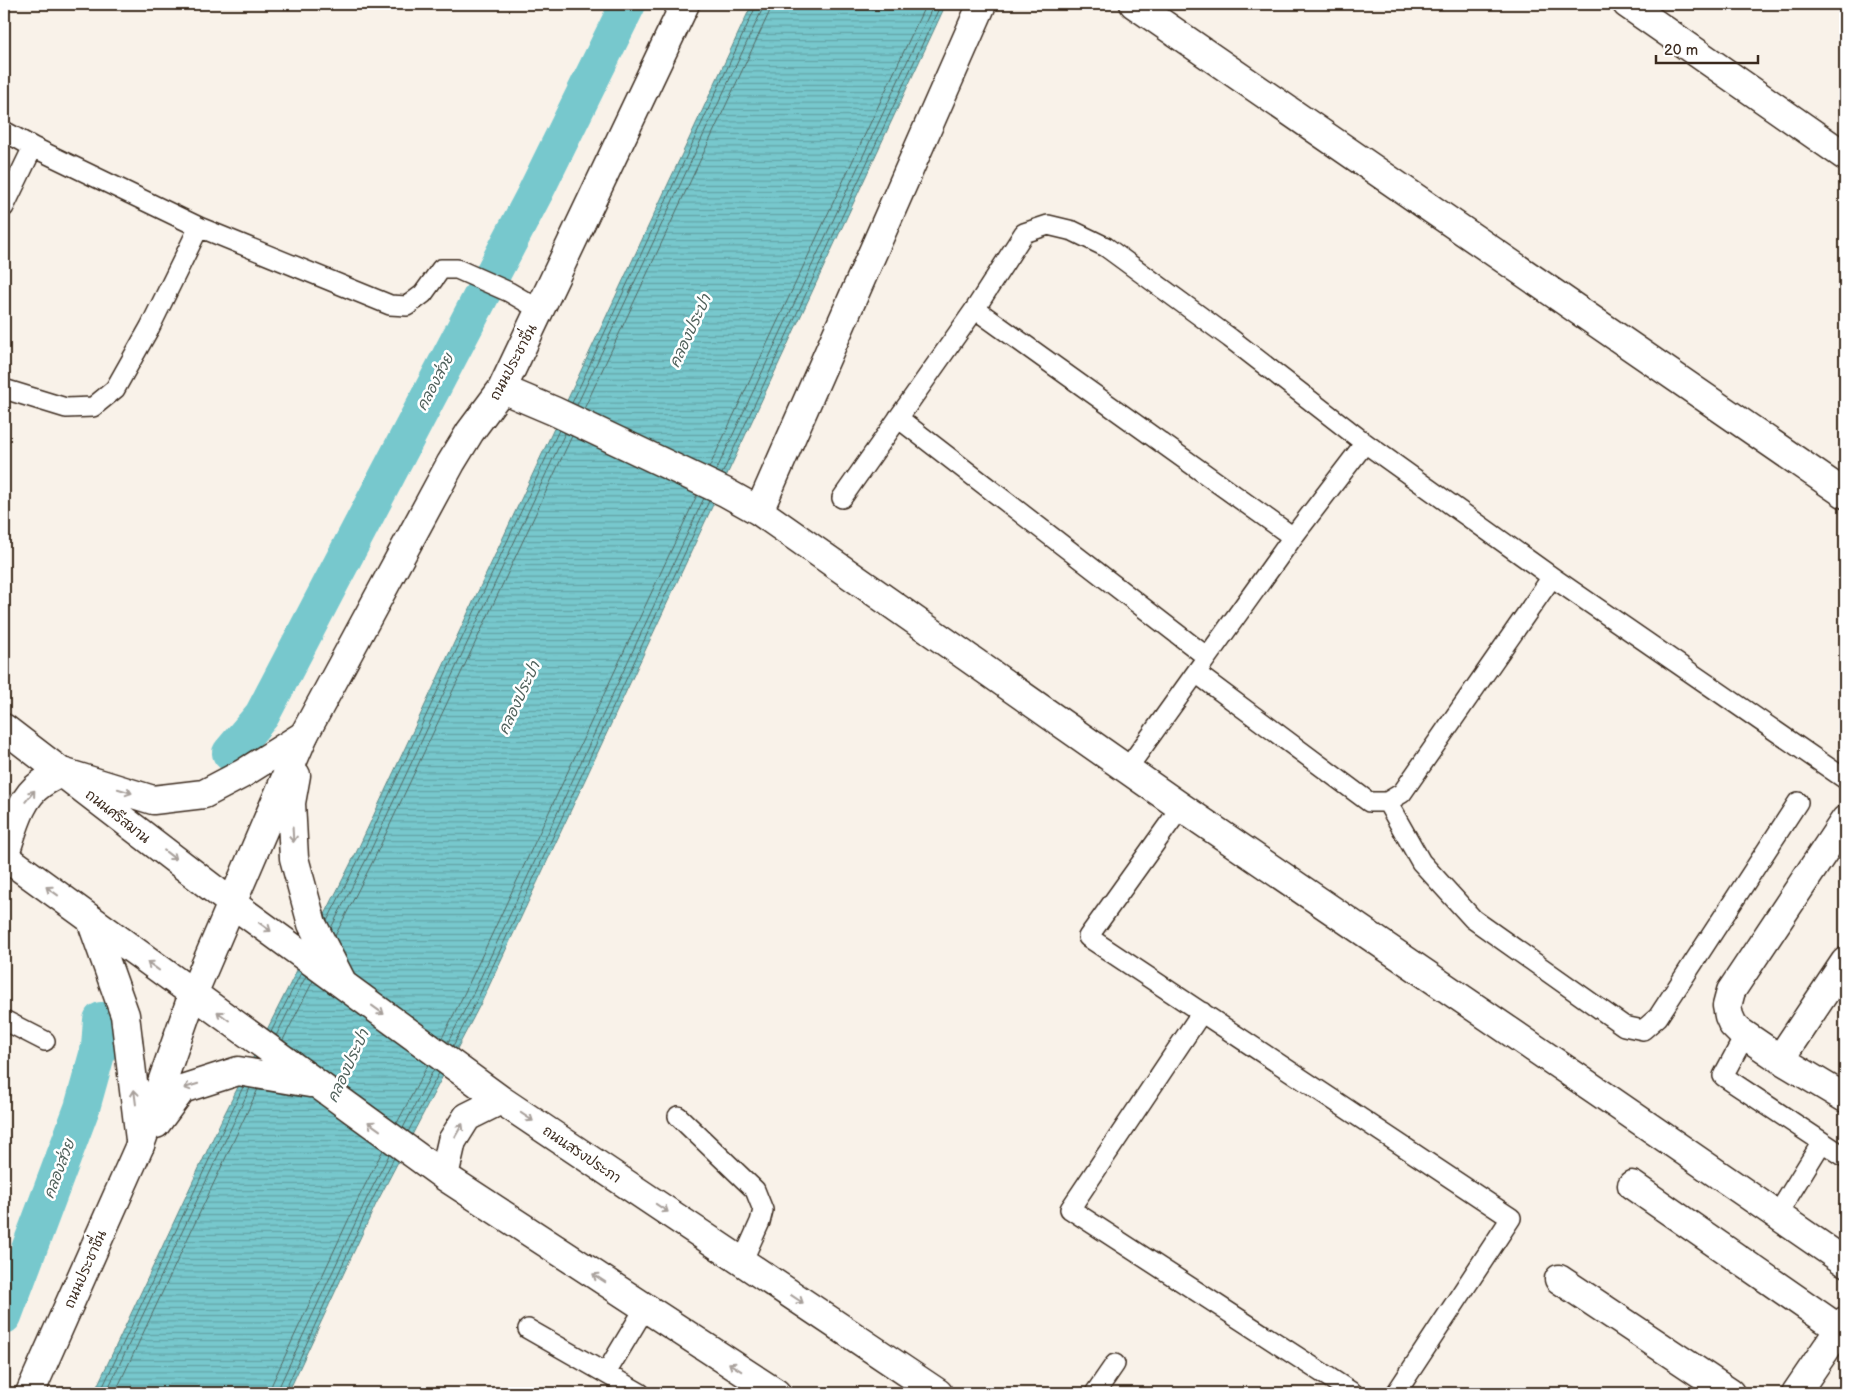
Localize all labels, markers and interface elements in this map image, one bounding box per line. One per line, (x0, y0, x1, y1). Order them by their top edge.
scale bar (1656, 32, 1759, 64)
text: 20 m (1664, 41, 1698, 60)
water label: คลองประปา (665, 290, 716, 371)
street label: ถนนประชาชื่น (482, 318, 541, 403)
water label: คลองส่วย (412, 349, 459, 414)
water label: คลองประปา (494, 657, 545, 738)
street label: ถนนศรีสมาน (82, 786, 153, 847)
one-way arrow (117, 787, 133, 797)
one-way arrow (25, 790, 36, 803)
one-way arrow (288, 826, 297, 842)
one-way arrow (163, 850, 176, 861)
one-way arrow (46, 886, 59, 897)
one-way arrow (258, 922, 272, 932)
one-way arrow (147, 960, 160, 971)
one-way arrow (371, 1005, 385, 1015)
one-way arrow (217, 1011, 230, 1022)
water label: คลองประปา (323, 1025, 374, 1106)
one-way arrow (184, 1081, 200, 1091)
one-way arrow (129, 1089, 139, 1105)
one-way arrow (520, 1112, 534, 1122)
one-way arrow (367, 1121, 381, 1131)
street label: ถนนสรงประภา (539, 1122, 624, 1187)
one-way arrow (454, 1123, 464, 1138)
water label: คลองส่วย (39, 1135, 80, 1201)
one-way arrow (655, 1203, 669, 1213)
street label: ถนนประชาชื่น (56, 1225, 110, 1311)
one-way arrow (592, 1273, 606, 1283)
one-way arrow (789, 1294, 803, 1304)
one-way arrow (728, 1361, 742, 1372)

